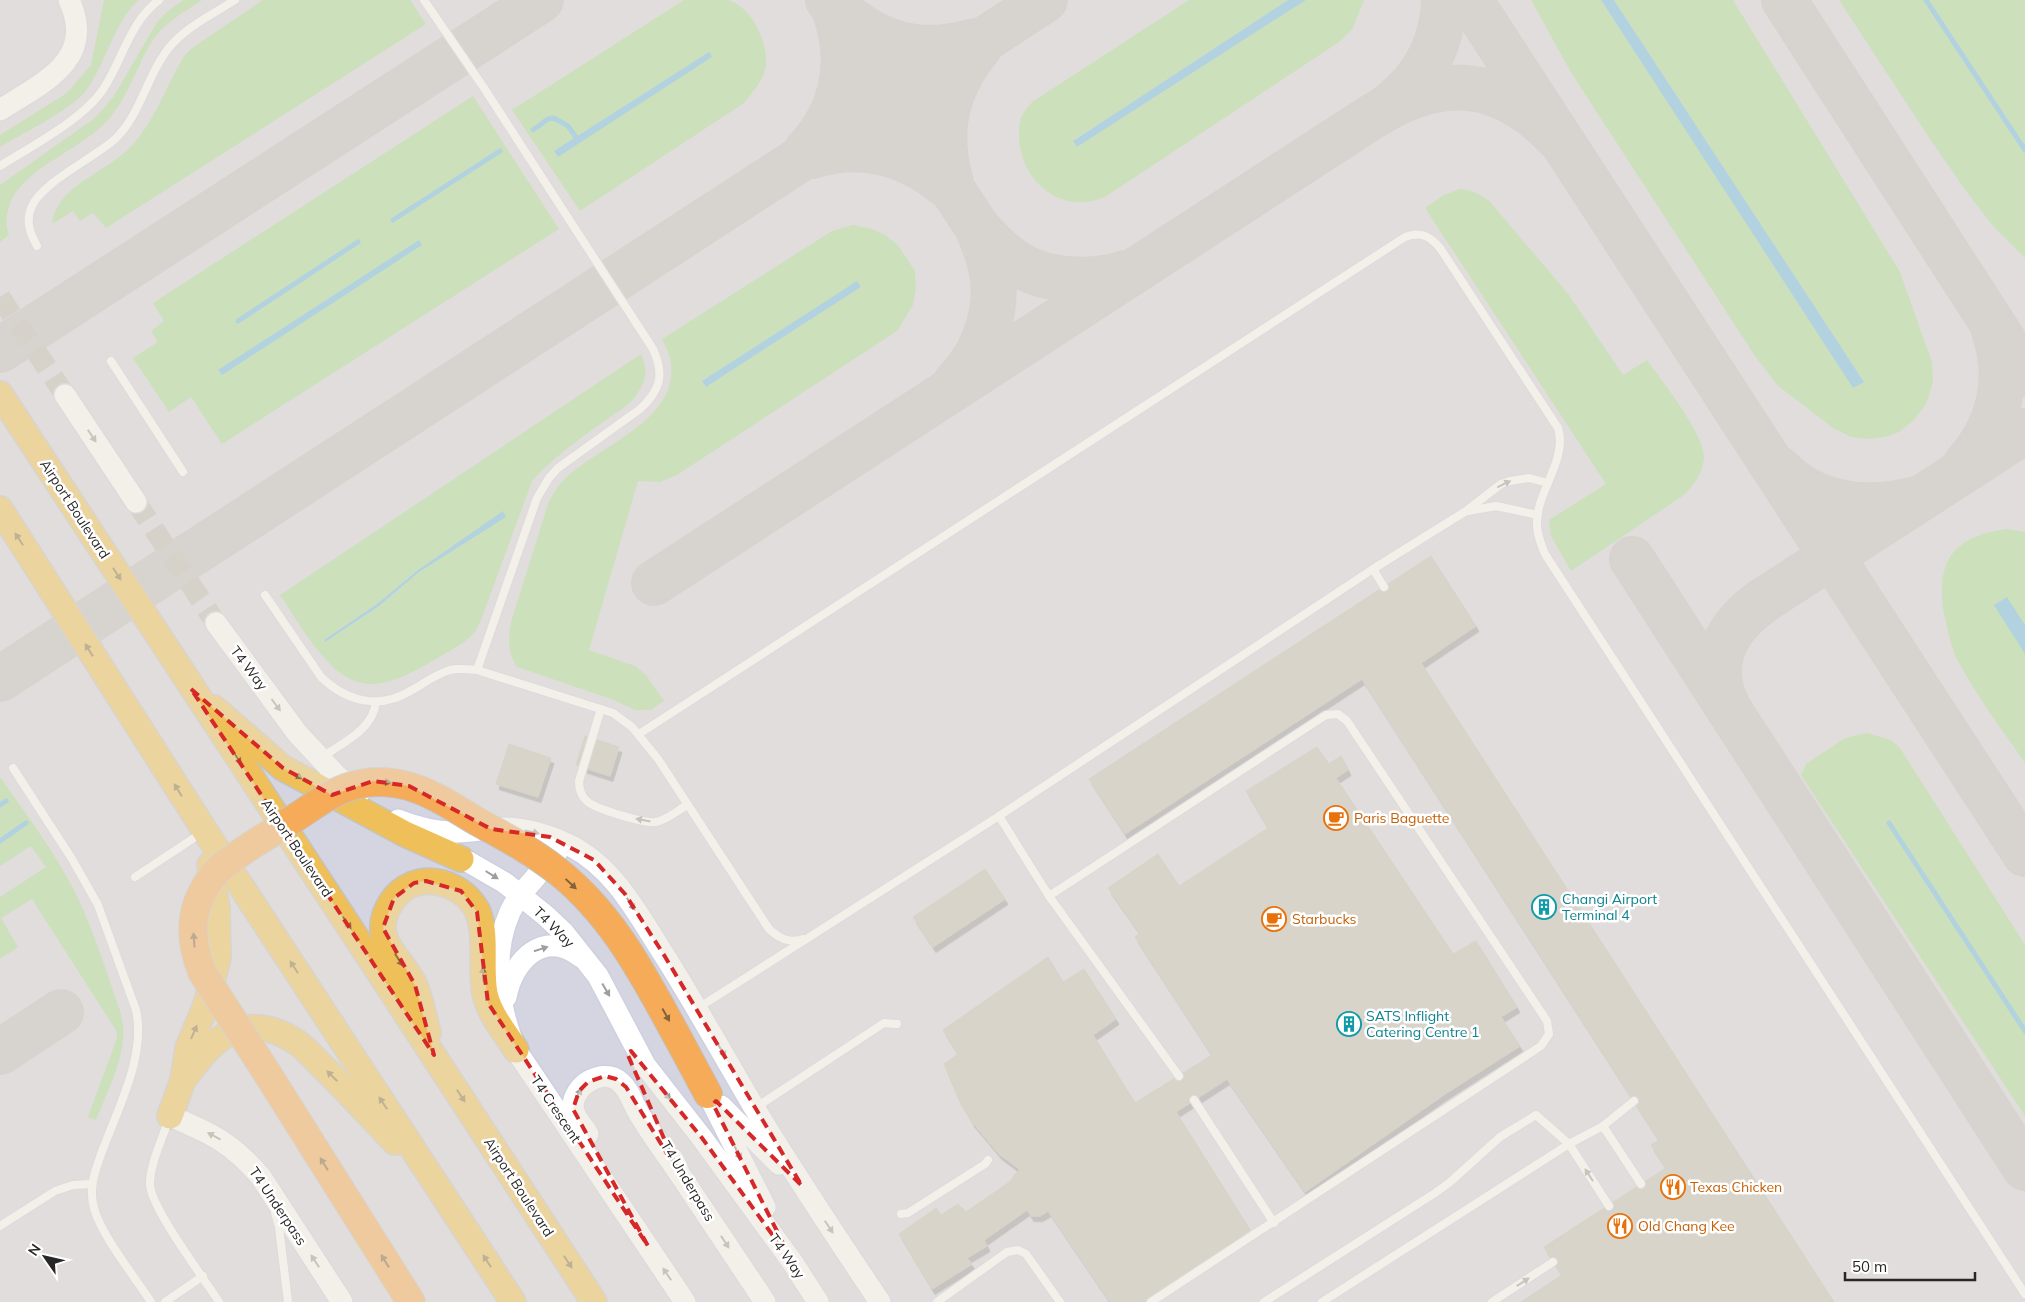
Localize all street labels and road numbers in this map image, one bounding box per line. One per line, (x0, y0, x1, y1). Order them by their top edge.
street label: Airport Boulevard (36, 456, 114, 562)
street label: T4 Way (226, 642, 272, 694)
street label: Airport Boulevard (257, 795, 337, 901)
street label: T4 Way (530, 903, 579, 952)
street label: T4 Crescent (527, 1072, 585, 1146)
street label: Airport Boulevard (480, 1134, 558, 1240)
street label: T4 Underpass (657, 1137, 719, 1225)
street label: T4 Underpass (245, 1163, 311, 1249)
street label: T4 Way (765, 1230, 809, 1283)

